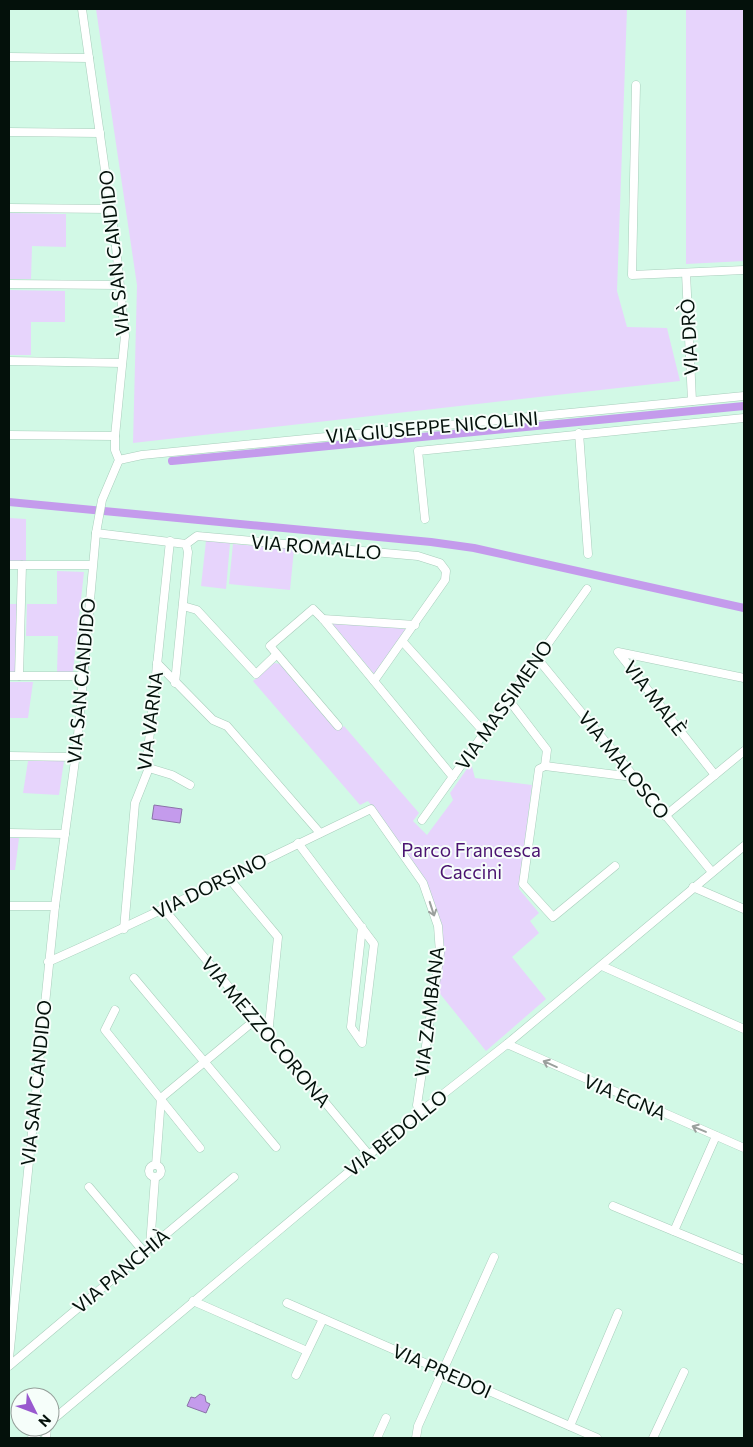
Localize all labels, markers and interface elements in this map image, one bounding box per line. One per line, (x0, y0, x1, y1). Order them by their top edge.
street label: VIA SAN CANDIDO (93, 169, 134, 337)
street label: VIA DRÒ (674, 298, 702, 376)
street label: VIA GIUSEPPE NICOLINI (325, 406, 539, 447)
street label: VIA ROMALLO (250, 529, 382, 564)
street label: VIA SAN CANDIDO (62, 597, 99, 765)
street label: VIA MASSIMENO (450, 635, 557, 774)
street label: VIA MALÈ (619, 656, 692, 740)
street label: VIA VARNA (132, 670, 167, 772)
street label: VIA MALOSCO (574, 706, 675, 823)
park label: Parco Francesca Caccini (401, 838, 541, 883)
street label: VIA DORSINO (149, 848, 270, 923)
one-way arrow (428, 901, 438, 917)
street label: VIA ZAMBANA (409, 945, 448, 1079)
street label: VIA MEZZOCORONA (197, 952, 336, 1112)
street label: VIA SAN CANDIDO (15, 999, 56, 1167)
one-way arrow (543, 1059, 558, 1068)
street label: VIA EGNA (580, 1069, 670, 1124)
street label: VIA BEDOLLO (340, 1084, 452, 1181)
one-way arrow (692, 1123, 707, 1133)
street label: VIA PANCHIÀ (68, 1224, 174, 1318)
street label: VIA PREDOI (389, 1339, 495, 1403)
north arrow (10, 1387, 60, 1437)
text: N (35, 1411, 55, 1431)

